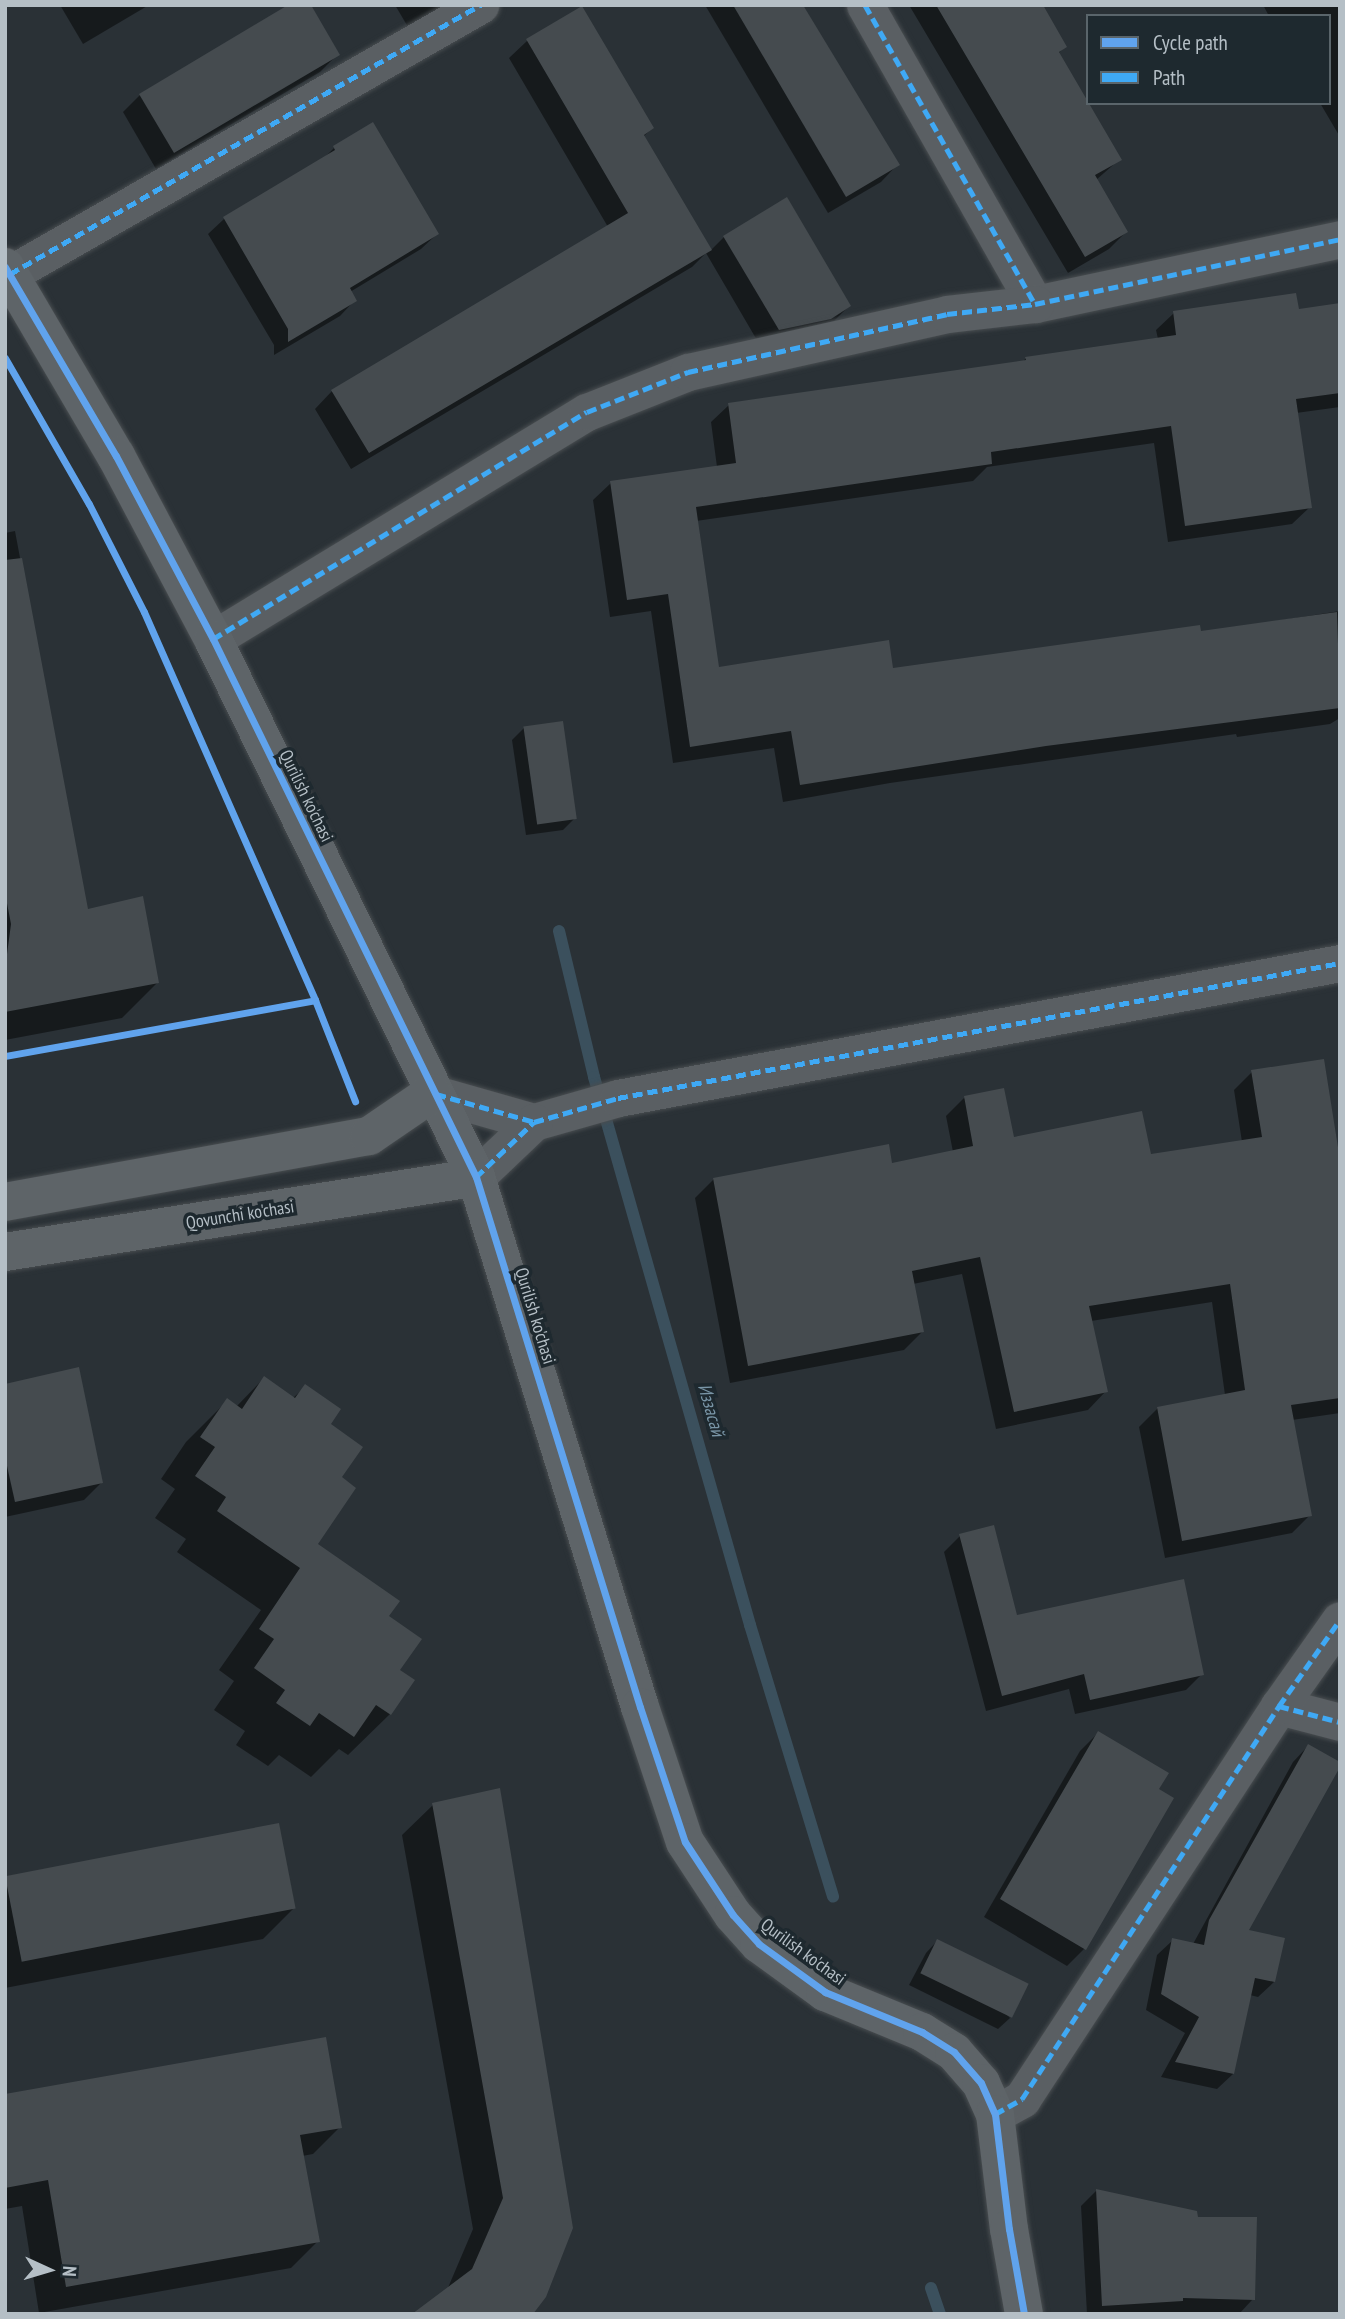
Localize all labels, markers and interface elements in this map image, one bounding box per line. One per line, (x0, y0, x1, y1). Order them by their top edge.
legend (1086, 14, 1331, 105)
text: Cycle path (1153, 29, 1228, 56)
text: Path (1153, 64, 1185, 91)
street label: Qurilish ko'chasi (274, 747, 338, 845)
street label: Qovunchi ko'chasi (184, 1196, 296, 1234)
street label: Qurilish ko'chasi (510, 1265, 560, 1367)
water label: Иззасай (693, 1381, 729, 1439)
street label: Qurilish ko'chasi (756, 1914, 850, 1990)
north arrow (14, 2235, 84, 2305)
text: N (58, 2265, 82, 2277)

